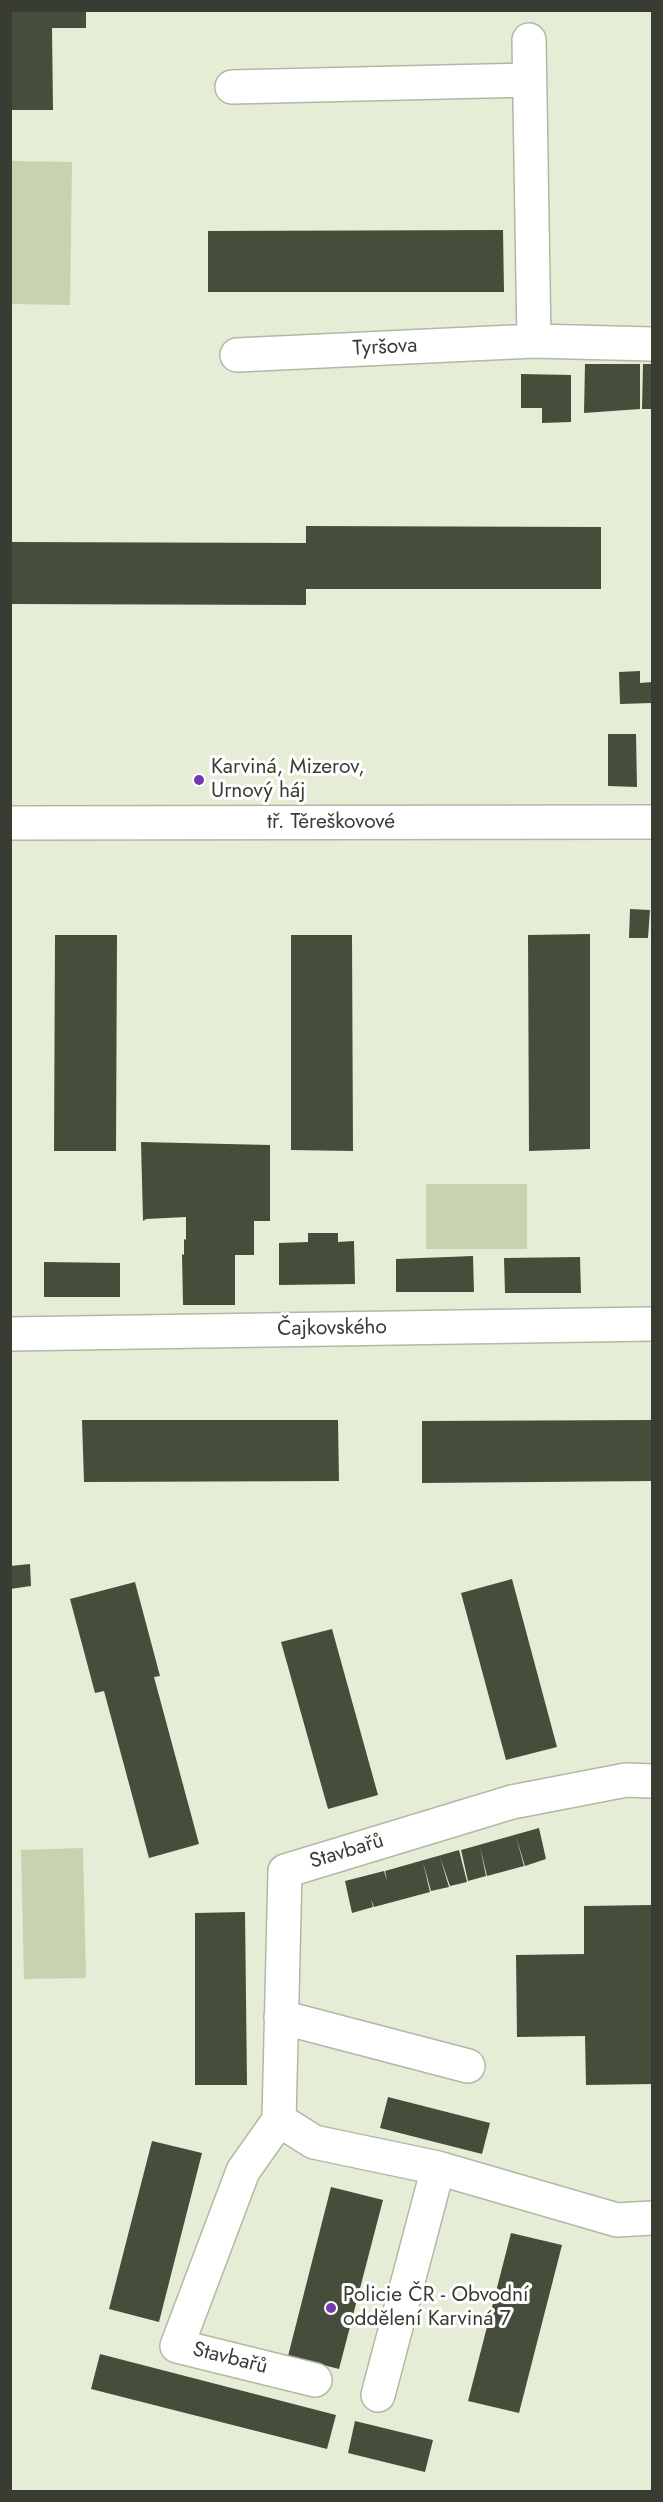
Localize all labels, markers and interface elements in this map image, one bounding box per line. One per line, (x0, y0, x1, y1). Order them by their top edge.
street label: Tyršova (352, 334, 418, 362)
place label: Karviná, Mizerov, Urnový háj (211, 755, 365, 805)
marker: Karviná, Mizerov, Urnový háj (192, 773, 206, 787)
street label: tř. Těreškovové (267, 810, 395, 836)
street label: Čajkovského (277, 1315, 387, 1343)
street label: Stavbařů (307, 1829, 387, 1875)
place label: Policie ČR - Obvodní oddělení Karviná 7 (343, 2283, 528, 2333)
marker: Policie ČR - Obvodní oddělení Karviná 7 (324, 2301, 338, 2315)
street label: Stavbařů (190, 2338, 270, 2380)

